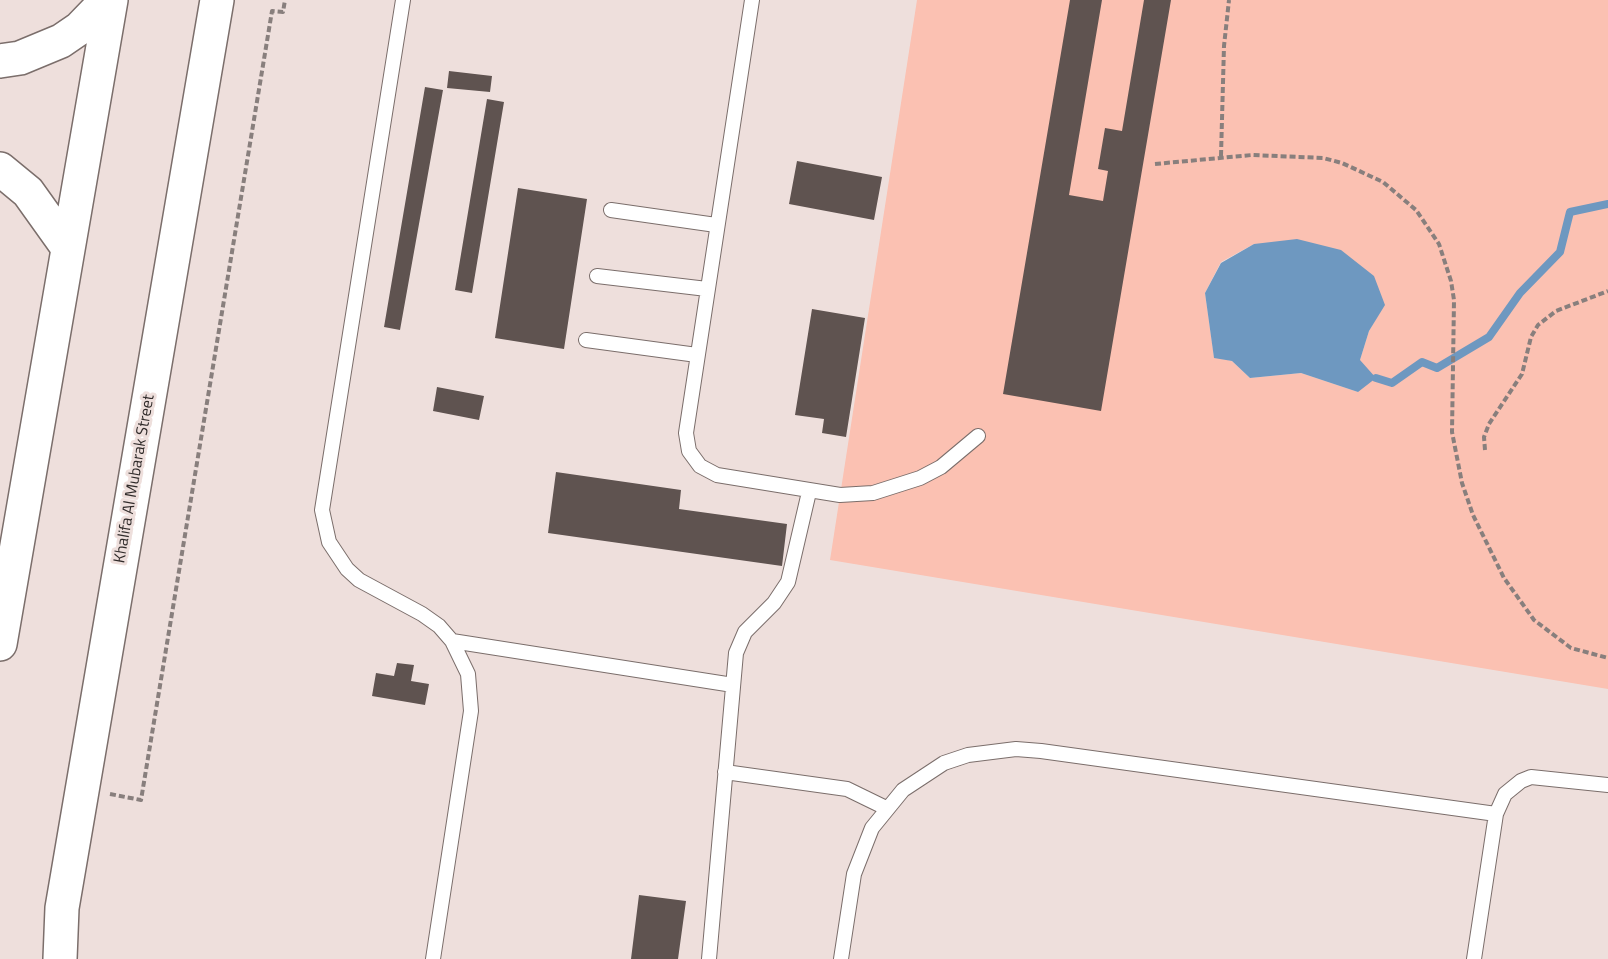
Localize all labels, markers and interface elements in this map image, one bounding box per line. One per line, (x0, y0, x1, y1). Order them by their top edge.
street label: Khalifa Al Mubarak Street (111, 393, 159, 565)

